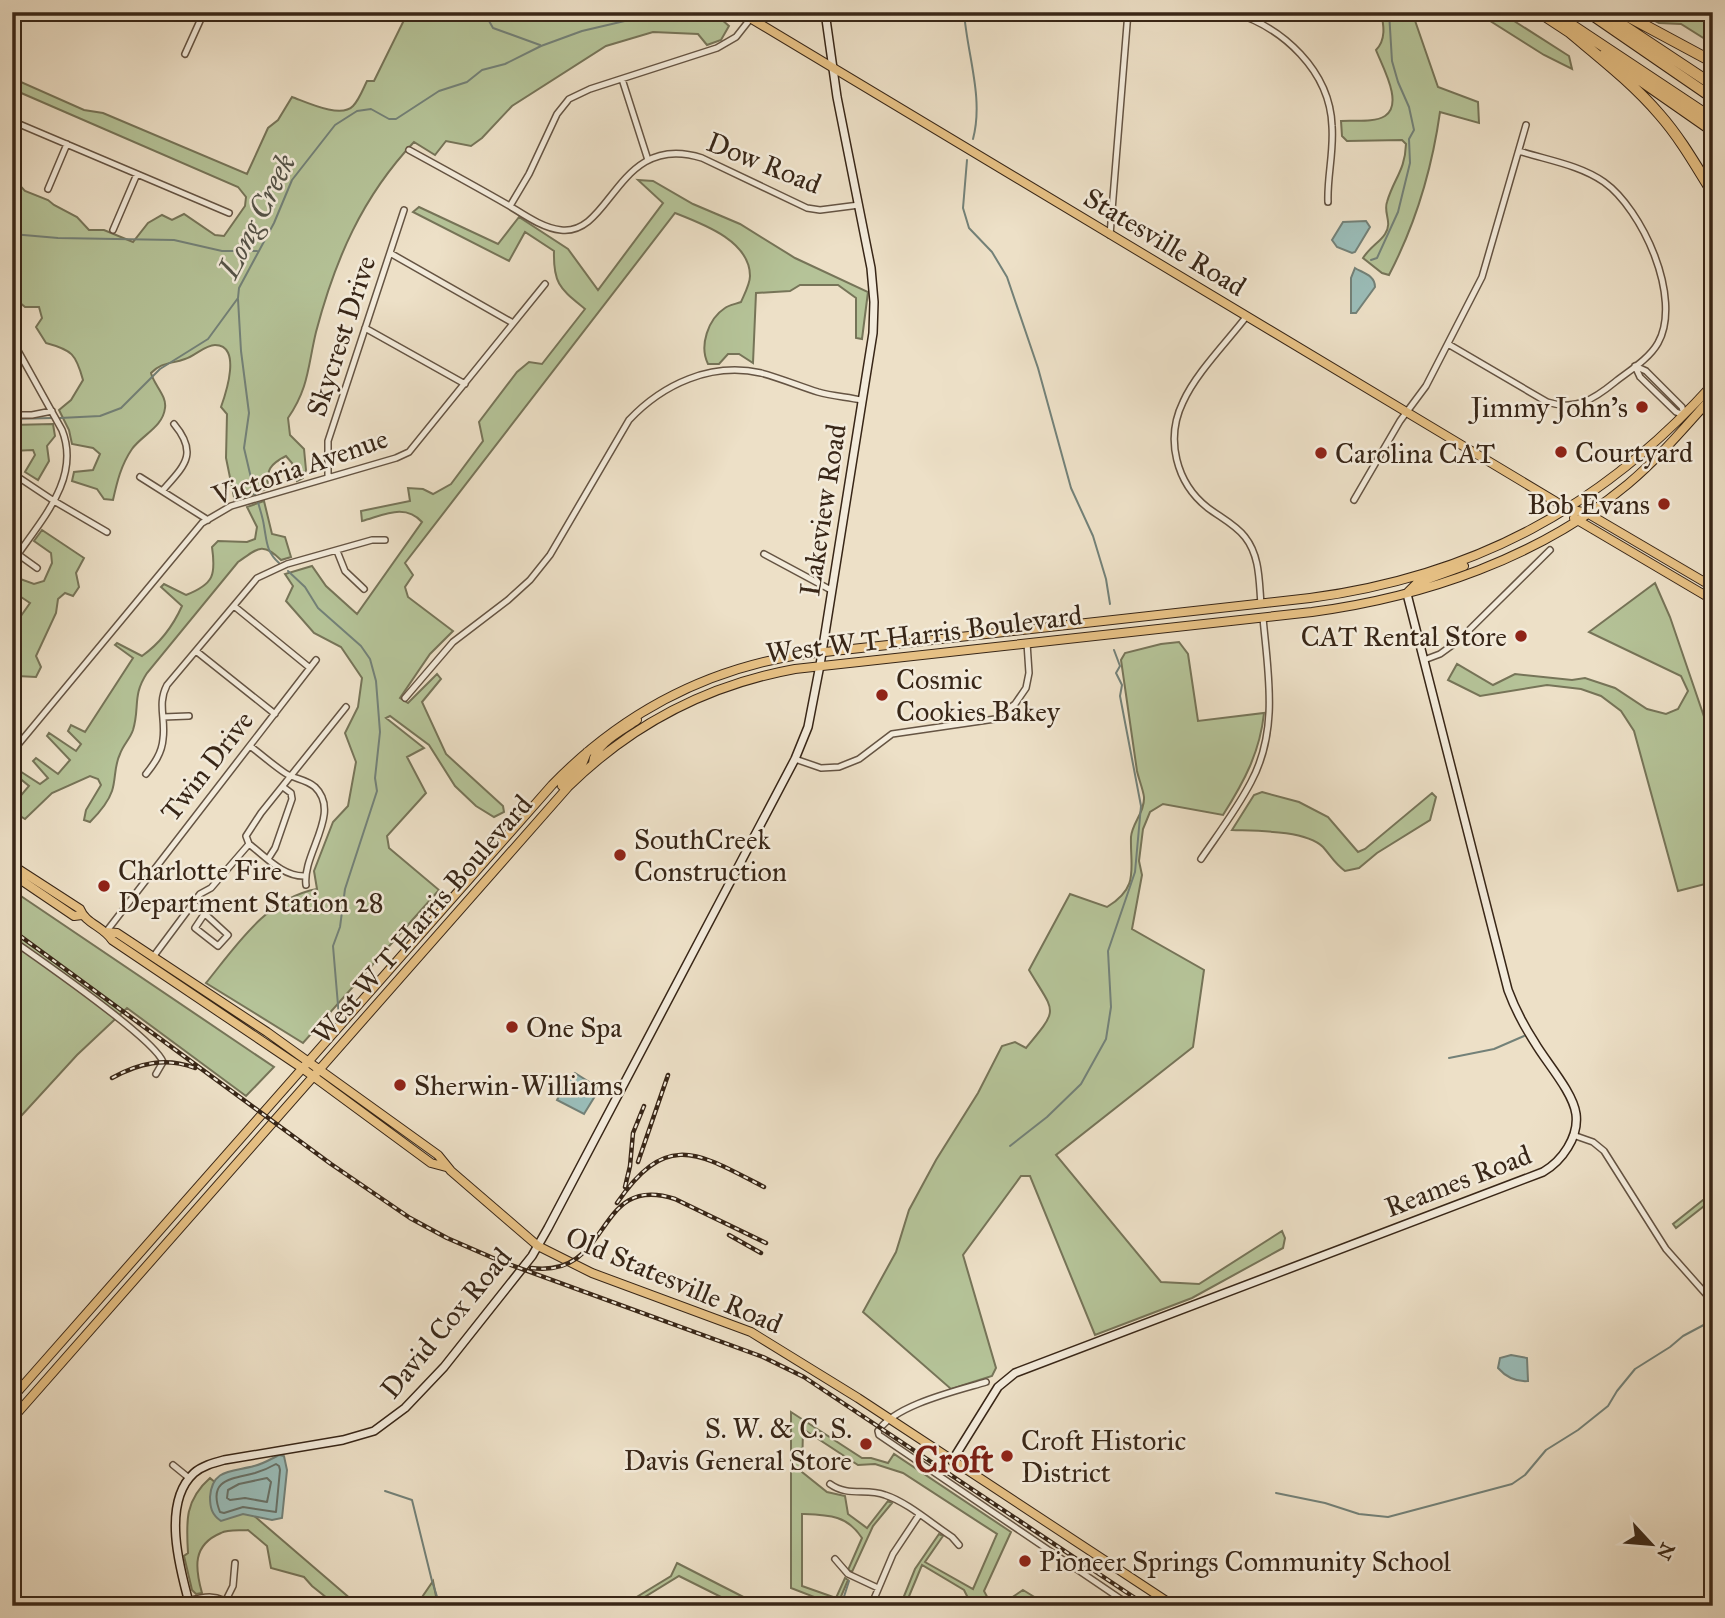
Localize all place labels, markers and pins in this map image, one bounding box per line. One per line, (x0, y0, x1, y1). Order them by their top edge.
place label: Jimmy John's (1468, 390, 1628, 425)
marker: Jimmy John's (1634, 399, 1650, 415)
place label: Courtyard (1575, 435, 1693, 470)
place label: Carolina CAT (1335, 436, 1495, 471)
marker: Courtyard (1553, 444, 1569, 460)
marker: Carolina CAT (1313, 445, 1329, 461)
place label: Bob Evans (1528, 487, 1650, 522)
marker: Bob Evans (1656, 496, 1672, 512)
place label: CAT Rental Store (1301, 619, 1507, 654)
marker: CAT Rental Store (1513, 628, 1529, 644)
place label: Cosmic Cookies Bakey (896, 662, 1061, 729)
marker: Cosmic Cookies Bakey (874, 687, 890, 703)
place label: SouthCreek Construction (634, 822, 787, 889)
marker: SouthCreek Construction (612, 847, 628, 863)
place label: Charlotte Fire Department Station 28 (118, 853, 384, 920)
marker: Charlotte Fire Department Station 28 (96, 878, 112, 894)
place label: One Spa (526, 1010, 622, 1045)
marker: One Spa (504, 1019, 520, 1035)
place label: Sherwin-Williams (414, 1068, 623, 1103)
marker: Sherwin-Williams (392, 1077, 408, 1093)
place label: S. W. & C. S. Davis General Store (624, 1411, 852, 1478)
place label: Croft Historic District (1021, 1423, 1186, 1490)
marker: S. W. & C. S. Davis General Store (858, 1436, 874, 1452)
marker: Croft Historic District (999, 1448, 1015, 1464)
place label: Pioneer Springs Community School (1039, 1544, 1451, 1579)
marker: Pioneer Springs Community School (1017, 1553, 1033, 1569)

